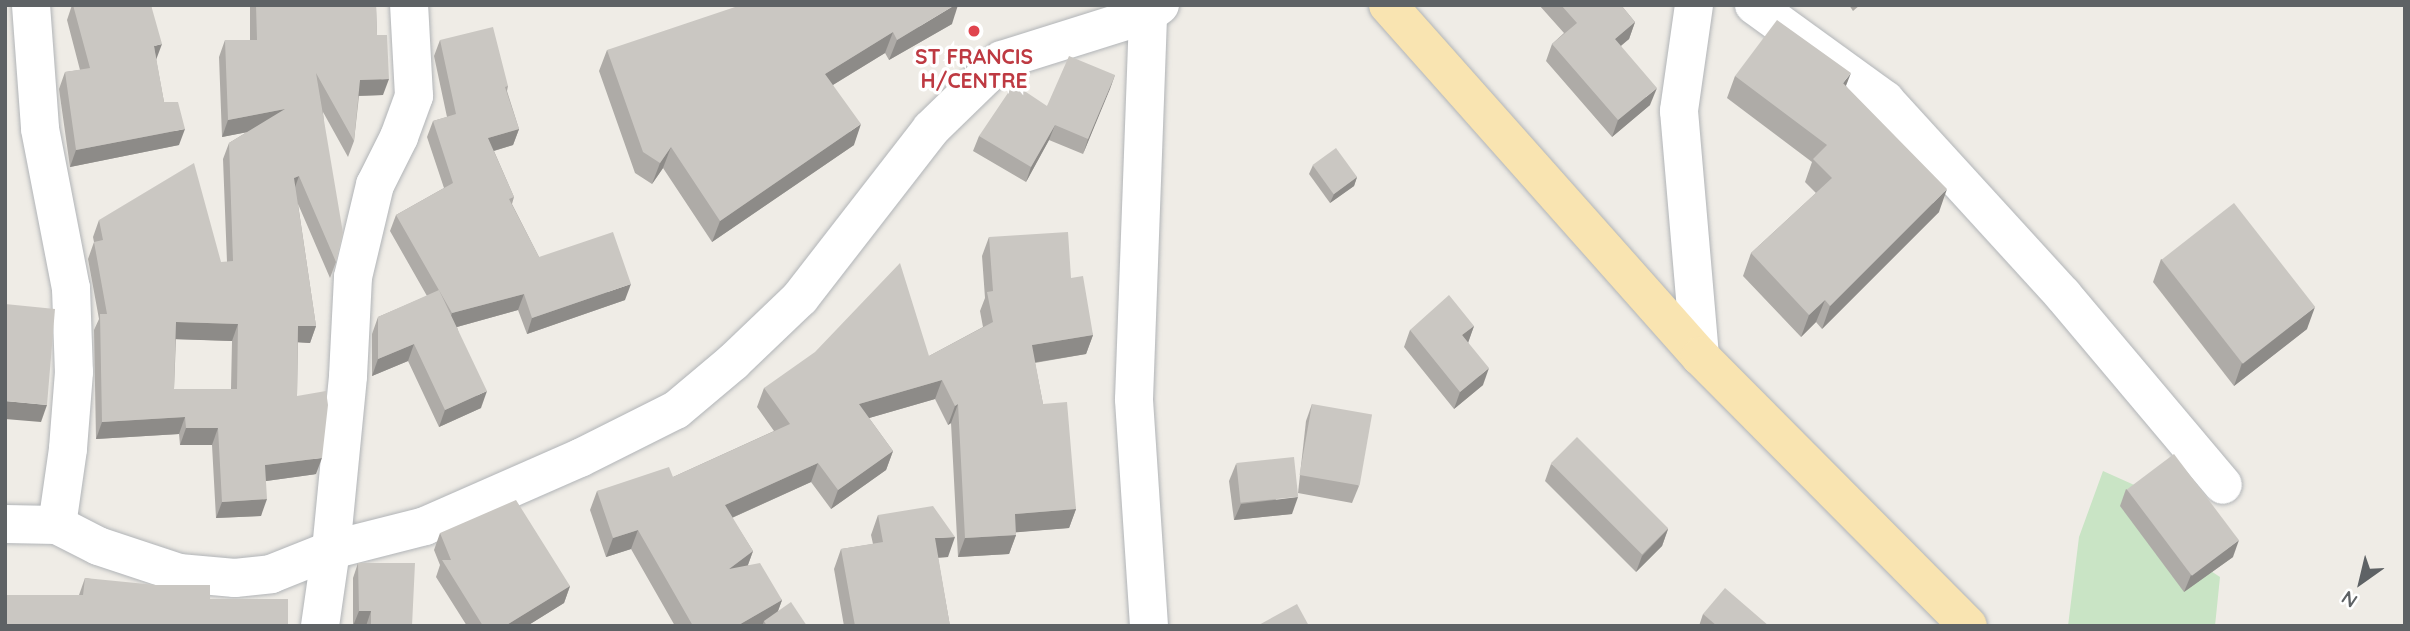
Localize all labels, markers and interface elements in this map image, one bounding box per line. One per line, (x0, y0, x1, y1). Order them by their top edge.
marker: ST FRANCIS H/CENTRE (964, 21, 984, 41)
place label: ST FRANCIS H/CENTRE (915, 43, 1033, 93)
north arrow (2326, 547, 2396, 617)
text: N (2337, 586, 2362, 613)

